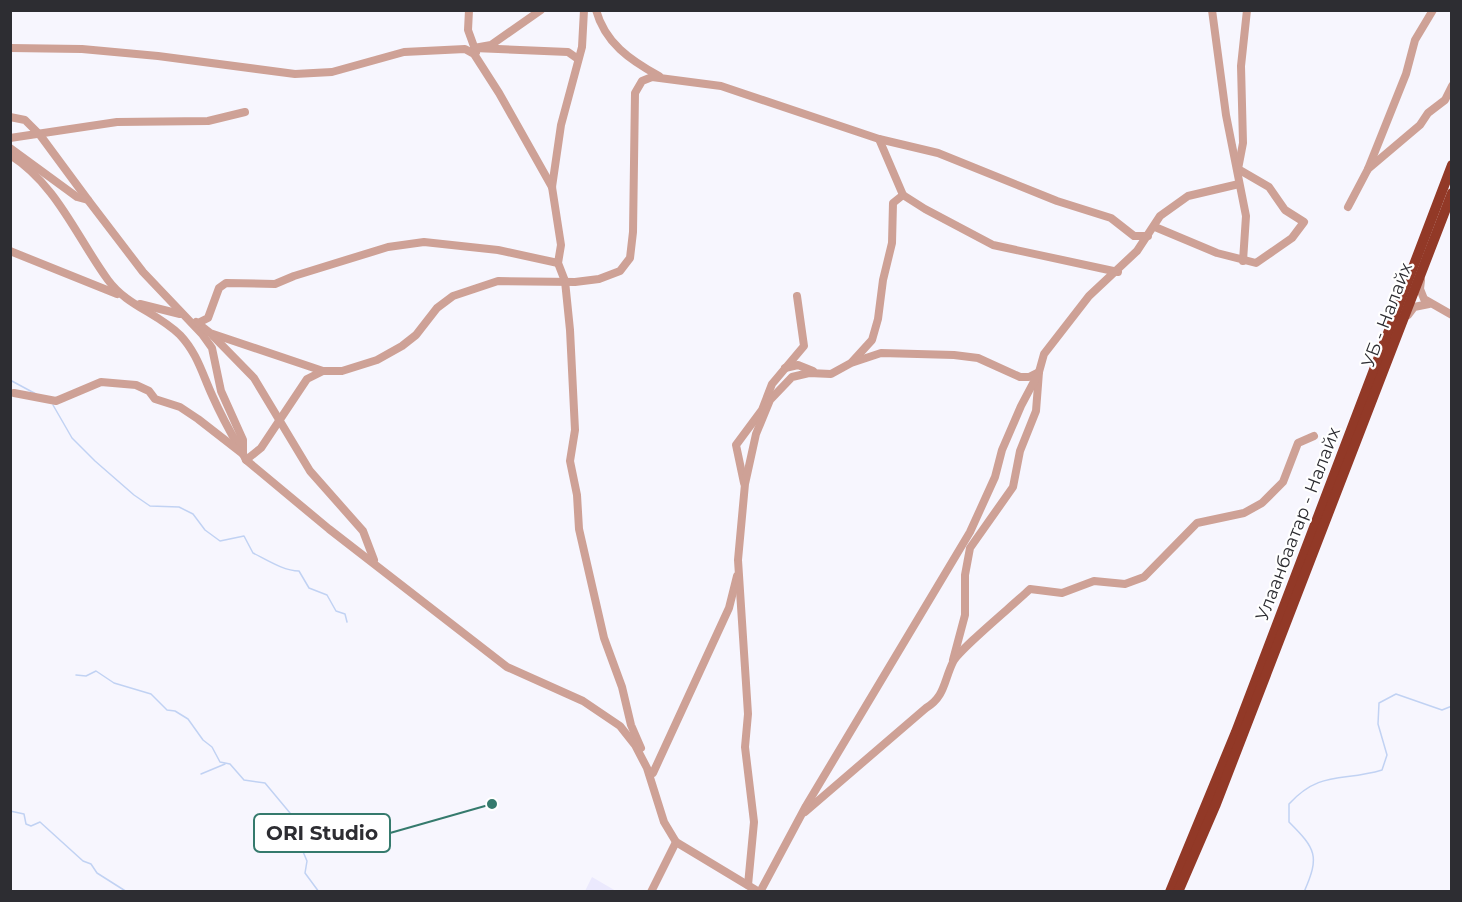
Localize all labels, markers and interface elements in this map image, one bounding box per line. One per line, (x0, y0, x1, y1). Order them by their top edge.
street label: УБ - Налайх (1357, 259, 1417, 370)
street label: Улаанбаатар - Налайх (1251, 424, 1345, 624)
callout: ORI Studio (254, 814, 390, 852)
text: ORI Studio (266, 821, 378, 845)

